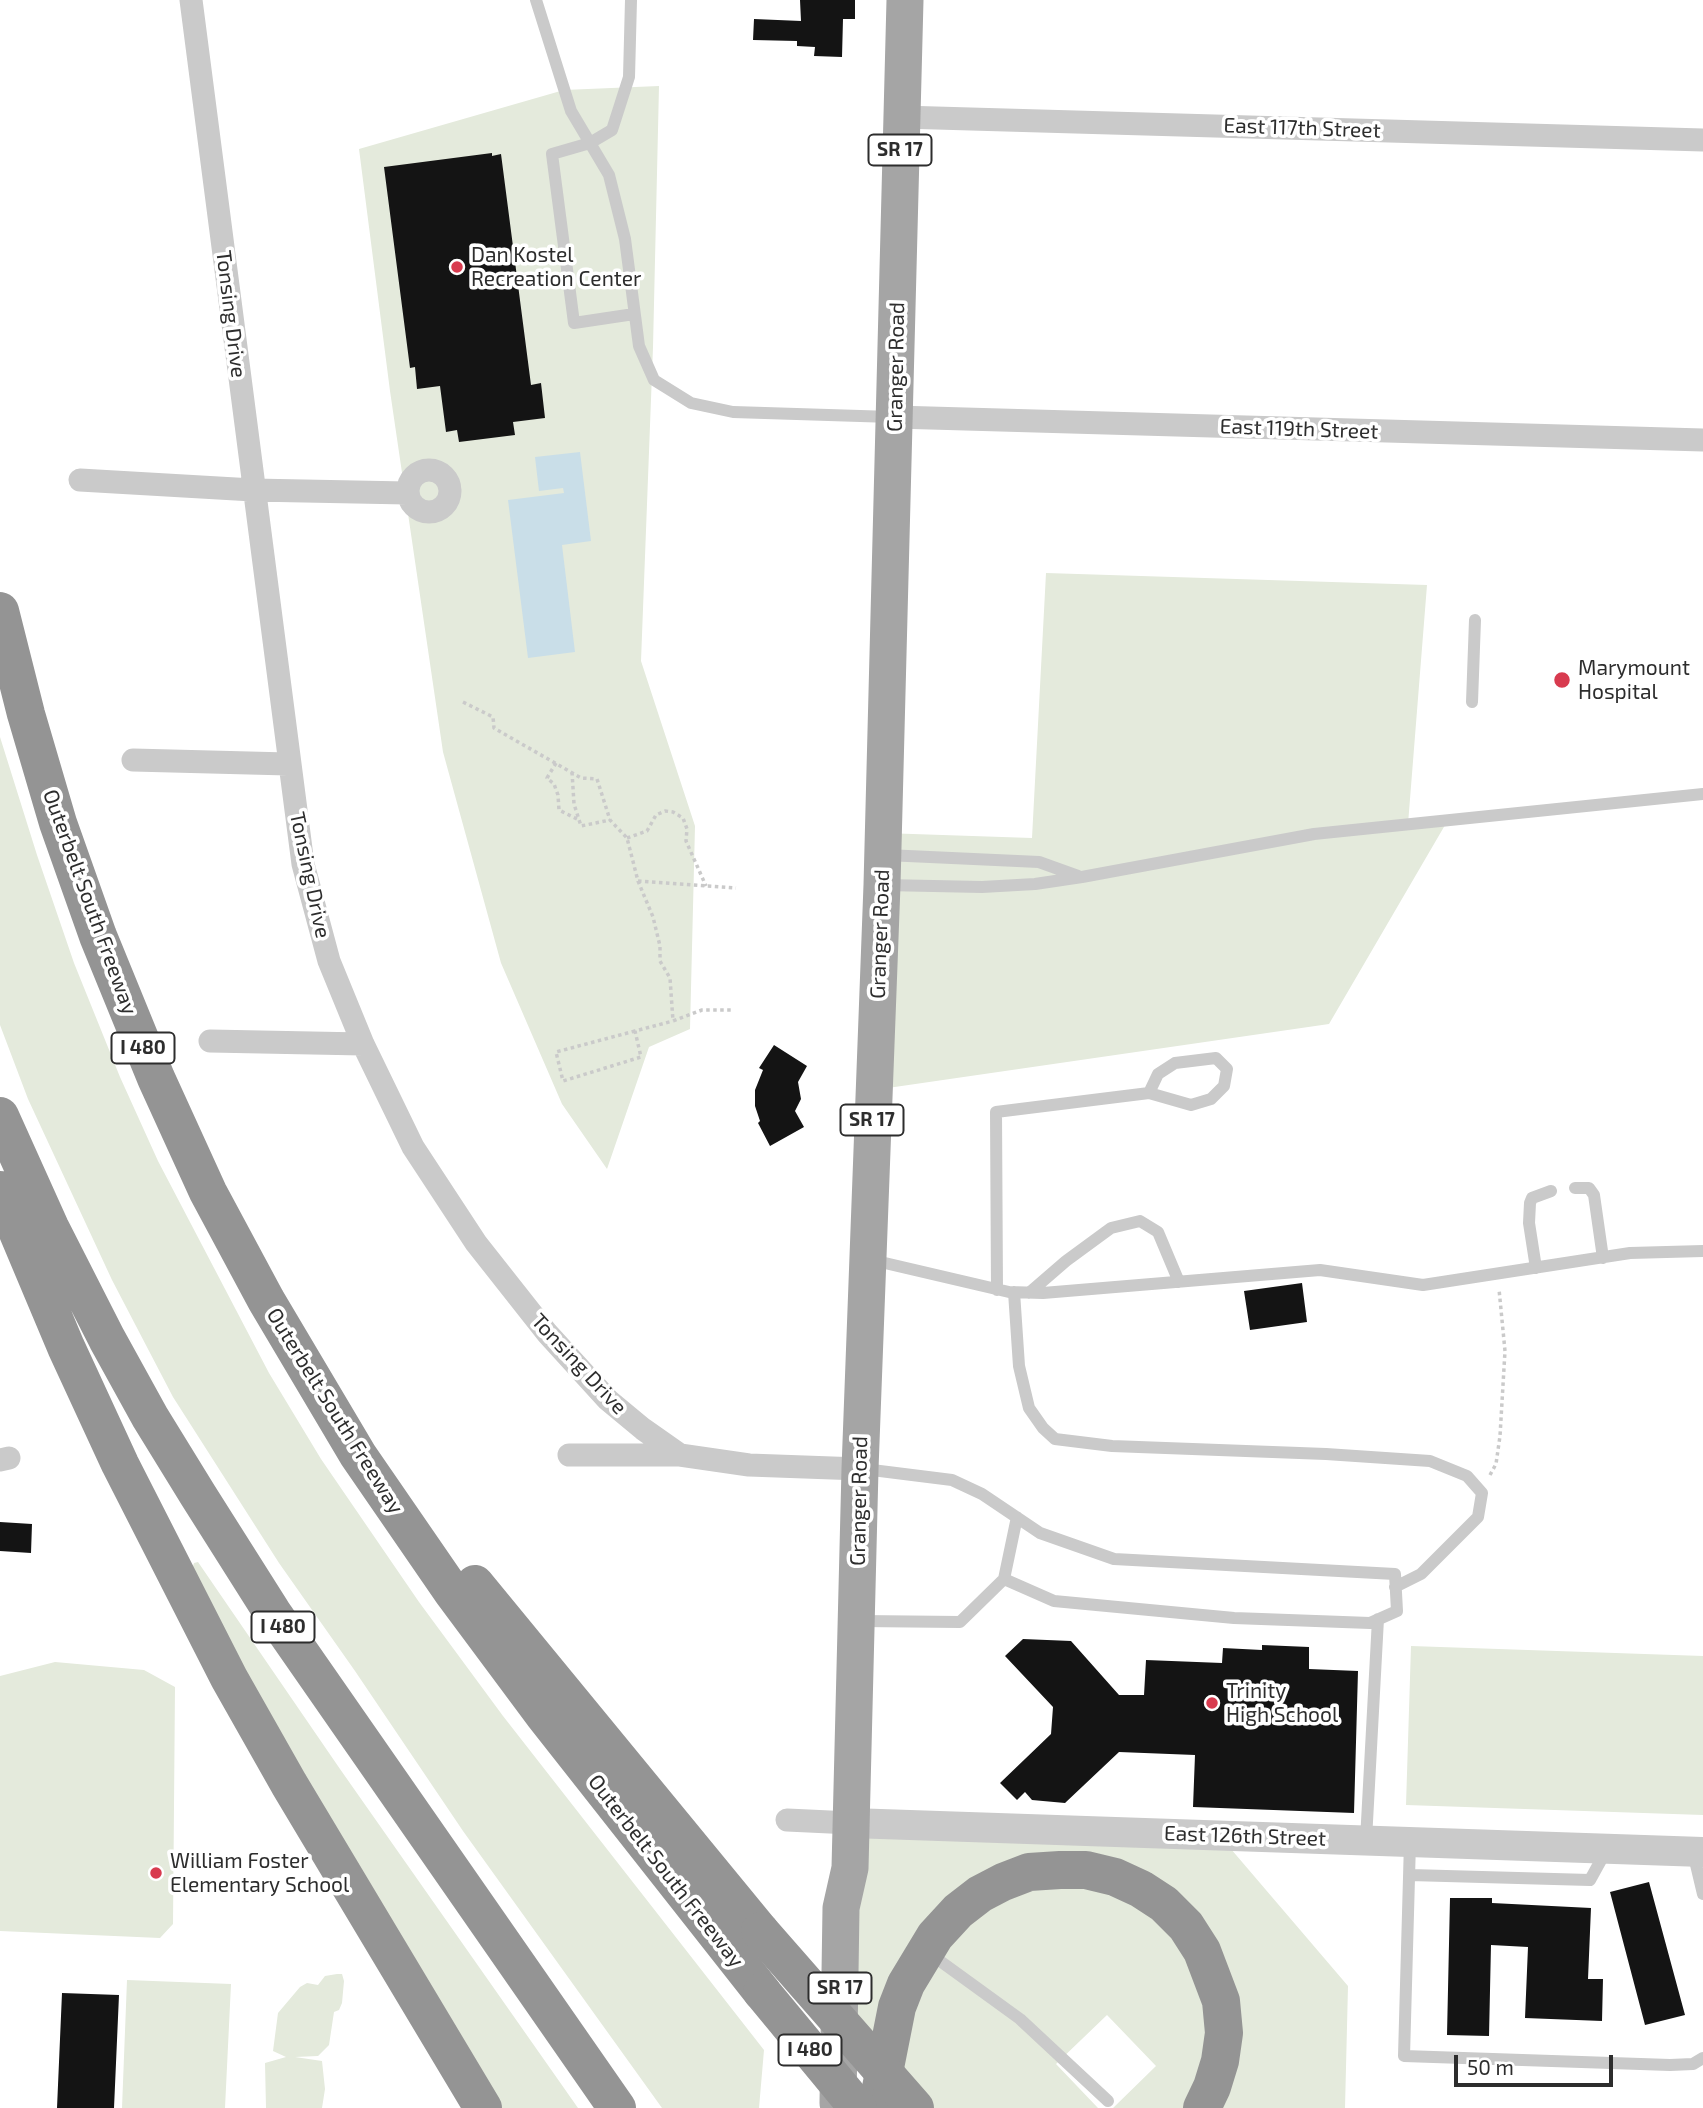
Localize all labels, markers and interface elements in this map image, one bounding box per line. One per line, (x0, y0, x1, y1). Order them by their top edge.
street label: East 117th Street (1223, 113, 1381, 143)
road number: SR 17 (869, 134, 932, 166)
place label: Dan Kostel Recreation Center (471, 242, 642, 292)
street label: Tonsing Drive (211, 249, 251, 379)
marker: Dan Kostel Recreation Center (449, 259, 465, 275)
street label: Granger Road (882, 302, 910, 432)
street label: East 119th Street (1219, 414, 1379, 444)
place label: Marymount Hospital (1578, 655, 1690, 705)
marker: Marymount Hospital (1552, 670, 1572, 690)
street label: Outerbelt South Freeway (37, 786, 143, 1018)
street label: Tonsing Drive (284, 810, 336, 940)
street label: Granger Road (865, 869, 895, 999)
road number: I 480 (111, 1032, 174, 1064)
road number: SR 17 (840, 1104, 903, 1136)
street label: Outerbelt South Freeway (261, 1303, 409, 1519)
street label: Tonsing Drive (526, 1308, 632, 1420)
street label: Granger Road (845, 1436, 873, 1566)
road number: I 480 (252, 1611, 314, 1642)
place label: Trinity High School (1226, 1678, 1338, 1728)
marker: Trinity High School (1204, 1695, 1220, 1711)
street label: Outerbelt South Freeway (583, 1770, 749, 1972)
street label: East 126th Street (1164, 1821, 1326, 1851)
place label: William Foster Elementary School (170, 1848, 349, 1898)
marker: William Foster Elementary School (148, 1865, 164, 1881)
road number: SR 17 (808, 1972, 872, 2004)
road number: I 480 (778, 2034, 842, 2066)
scale bar (1458, 2042, 1617, 2086)
text: 50 m (1467, 2054, 1514, 2079)

